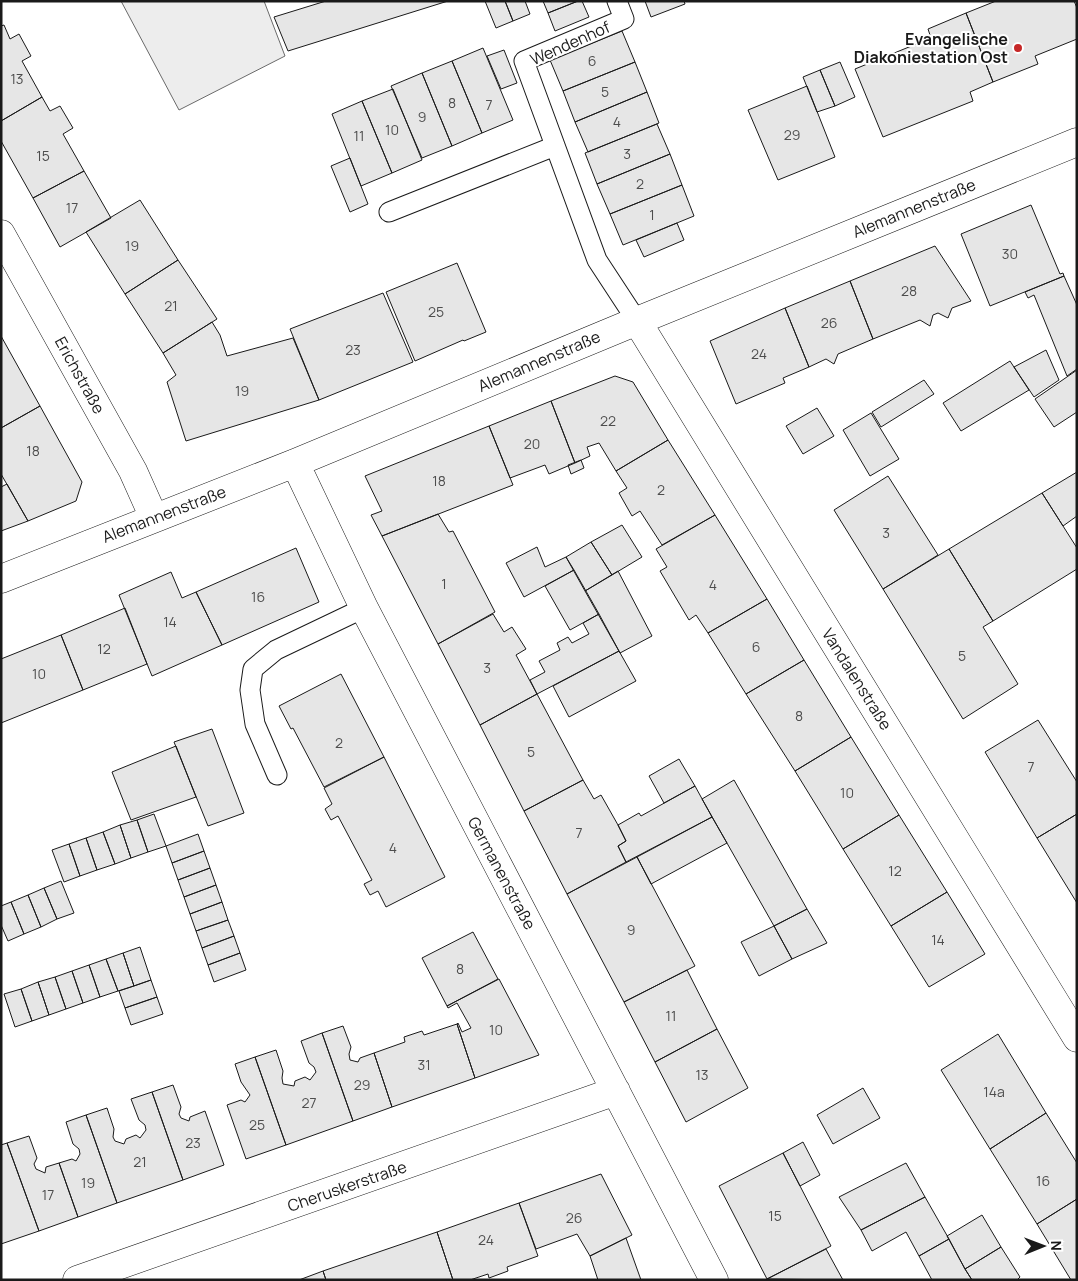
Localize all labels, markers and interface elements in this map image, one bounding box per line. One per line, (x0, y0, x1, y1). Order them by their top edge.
street label: Wendenhof (527, 15, 614, 70)
place label: Evangelische Diakoniestation Ost (854, 28, 1008, 68)
marker: Evangelische Diakoniestation Ost (1012, 42, 1024, 54)
house number: 6 (588, 51, 596, 70)
house number: 13 (10, 69, 24, 88)
house number: 5 (601, 82, 609, 101)
house number: 8 (448, 93, 456, 112)
house number: 7 (485, 95, 493, 114)
house number: 9 (418, 107, 426, 126)
house number: 4 (613, 112, 621, 131)
house number: 10 (385, 120, 399, 139)
house number: 29 (784, 125, 800, 144)
house number: 11 (354, 126, 364, 145)
house number: 3 (623, 144, 631, 163)
house number: 15 (36, 146, 50, 165)
street label: Alemannenstraße (849, 173, 979, 243)
house number: 2 (636, 174, 644, 193)
house number: 17 (66, 198, 78, 217)
house number: 1 (649, 205, 655, 224)
house number: 19 (125, 236, 139, 255)
house number: 30 (1002, 244, 1018, 263)
house number: 28 (901, 281, 917, 300)
house number: 21 (164, 296, 178, 315)
house number: 25 (428, 302, 444, 321)
house number: 26 (821, 313, 837, 332)
street label: Alemannenstraße (474, 325, 604, 397)
street label: Erichstraße (50, 332, 110, 418)
house number: 23 (345, 340, 361, 359)
house number: 24 (751, 344, 767, 363)
house number: 19 (235, 381, 249, 400)
house number: 22 (600, 411, 616, 430)
house number: 20 (524, 434, 540, 453)
house number: 18 (26, 441, 40, 460)
house number: 18 (432, 471, 446, 490)
street label: Alemannenstraße (99, 480, 229, 548)
house number: 2 (657, 480, 665, 499)
house number: 3 (882, 523, 890, 542)
house number: 1 (441, 574, 447, 593)
house number: 4 (709, 575, 717, 594)
house number: 16 (251, 587, 265, 606)
house number: 14 (163, 612, 177, 631)
street label: Vandalenstraße (817, 624, 897, 734)
house number: 6 (752, 637, 760, 656)
house number: 12 (97, 639, 111, 658)
house number: 5 (958, 646, 966, 665)
house number: 3 (483, 658, 491, 677)
house number: 10 (32, 664, 46, 683)
house number: 8 (795, 706, 803, 725)
house number: 2 (335, 733, 343, 752)
house number: 5 (527, 742, 535, 761)
house number: 7 (1027, 757, 1035, 776)
house number: 10 (840, 783, 854, 802)
street label: Germanenstraße (463, 813, 541, 933)
house number: 7 (575, 823, 583, 842)
house number: 4 (389, 838, 397, 857)
house number: 12 (888, 861, 902, 880)
house number: 9 (627, 920, 635, 939)
house number: 14 (931, 930, 945, 949)
house number: 8 (456, 959, 464, 978)
house number: 11 (666, 1006, 676, 1025)
house number: 10 (489, 1020, 503, 1039)
house number: 31 (417, 1055, 431, 1074)
house number: 13 (695, 1065, 709, 1084)
house number: 29 (354, 1075, 370, 1094)
house number: 14a (983, 1082, 1005, 1101)
house number: 27 (301, 1093, 317, 1112)
house number: 25 (249, 1115, 265, 1134)
house number: 23 (185, 1133, 201, 1152)
house number: 21 (133, 1152, 147, 1171)
street label: Cheruskerstraße (285, 1155, 409, 1217)
house number: 16 (1036, 1171, 1050, 1190)
house number: 19 (81, 1173, 95, 1192)
house number: 17 (42, 1185, 54, 1204)
house number: 15 (768, 1206, 782, 1225)
house number: 26 (566, 1208, 582, 1227)
north arrow (1018, 1221, 1068, 1271)
house number: 24 (478, 1230, 494, 1249)
text: N (1047, 1241, 1066, 1251)

